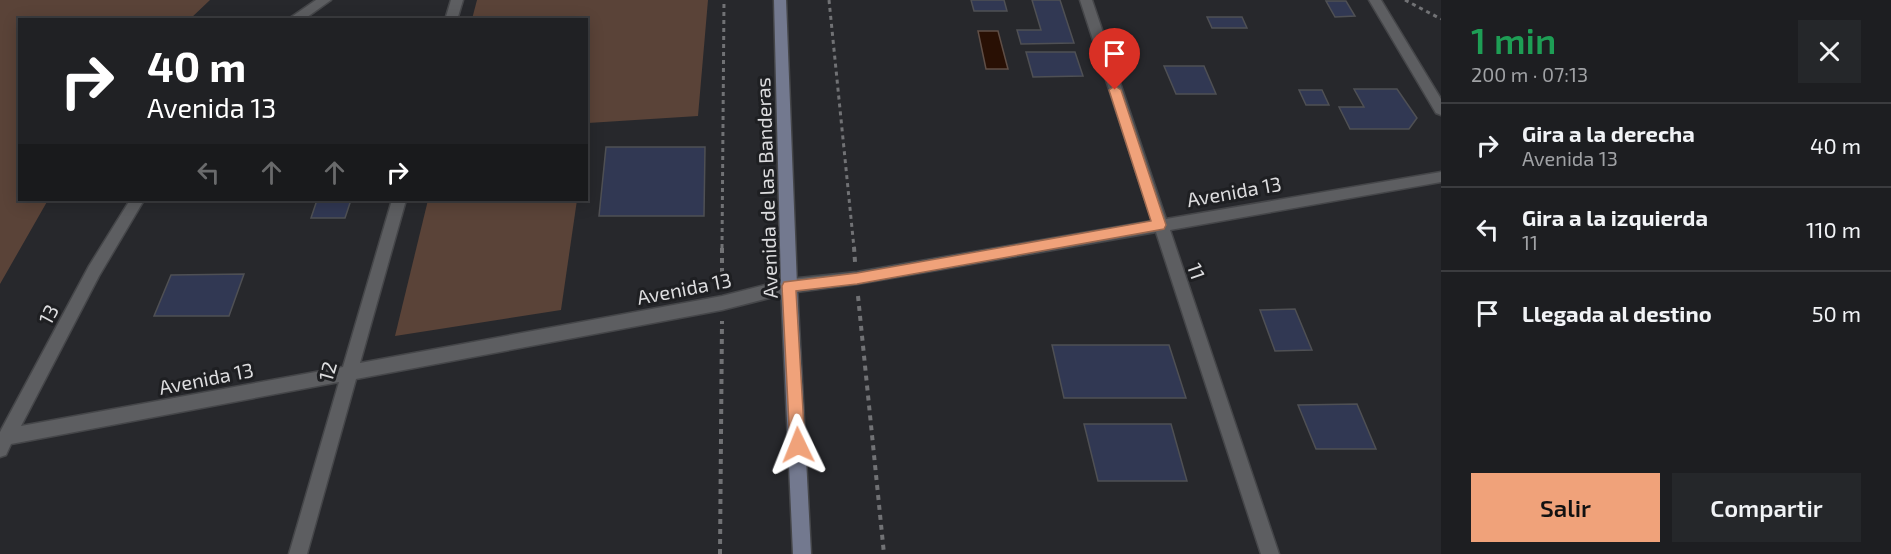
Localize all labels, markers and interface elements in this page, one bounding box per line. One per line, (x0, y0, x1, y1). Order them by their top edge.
text: 1 min (1471, 18, 1556, 61)
button: close (1798, 20, 1861, 83)
pin (1089, 28, 1140, 90)
icon: arrive (1098, 37, 1131, 70)
text: 40 m (147, 40, 246, 90)
icon: right (48, 42, 126, 120)
text: 200 m · 07:13 (1471, 62, 1588, 86)
street label: Avenida de las Banderas (750, 77, 782, 299)
text: Avenida 13 (147, 91, 276, 123)
text: Gira a la derecha (1522, 120, 1695, 146)
icon: right (1471, 129, 1504, 162)
text: 40 m (1810, 132, 1861, 158)
text: Avenida 13 (1522, 146, 1618, 170)
icon: left (192, 156, 225, 189)
icon: ahead (255, 156, 288, 189)
icon: ahead (318, 156, 351, 189)
icon: right (381, 156, 414, 189)
street label: Avenida 13 (1185, 171, 1283, 211)
text: Gira a la izquierda (1522, 204, 1708, 230)
icon: left (1471, 213, 1504, 246)
text: 110 m (1806, 216, 1861, 242)
text: 11 (1522, 230, 1538, 254)
street label: 11 (1183, 260, 1211, 282)
street label: Avenida 13 (635, 267, 733, 309)
icon: arrive (1471, 297, 1504, 330)
street label: 13 (33, 300, 63, 328)
text: Llegada al destino (1522, 300, 1712, 326)
text: 50 m (1812, 300, 1861, 326)
street label: Avenida 13 (157, 357, 255, 399)
street label: 12 (313, 358, 341, 384)
position arrow (766, 413, 830, 477)
button: Salir (1471, 473, 1660, 542)
button: Compartir (1672, 473, 1861, 542)

